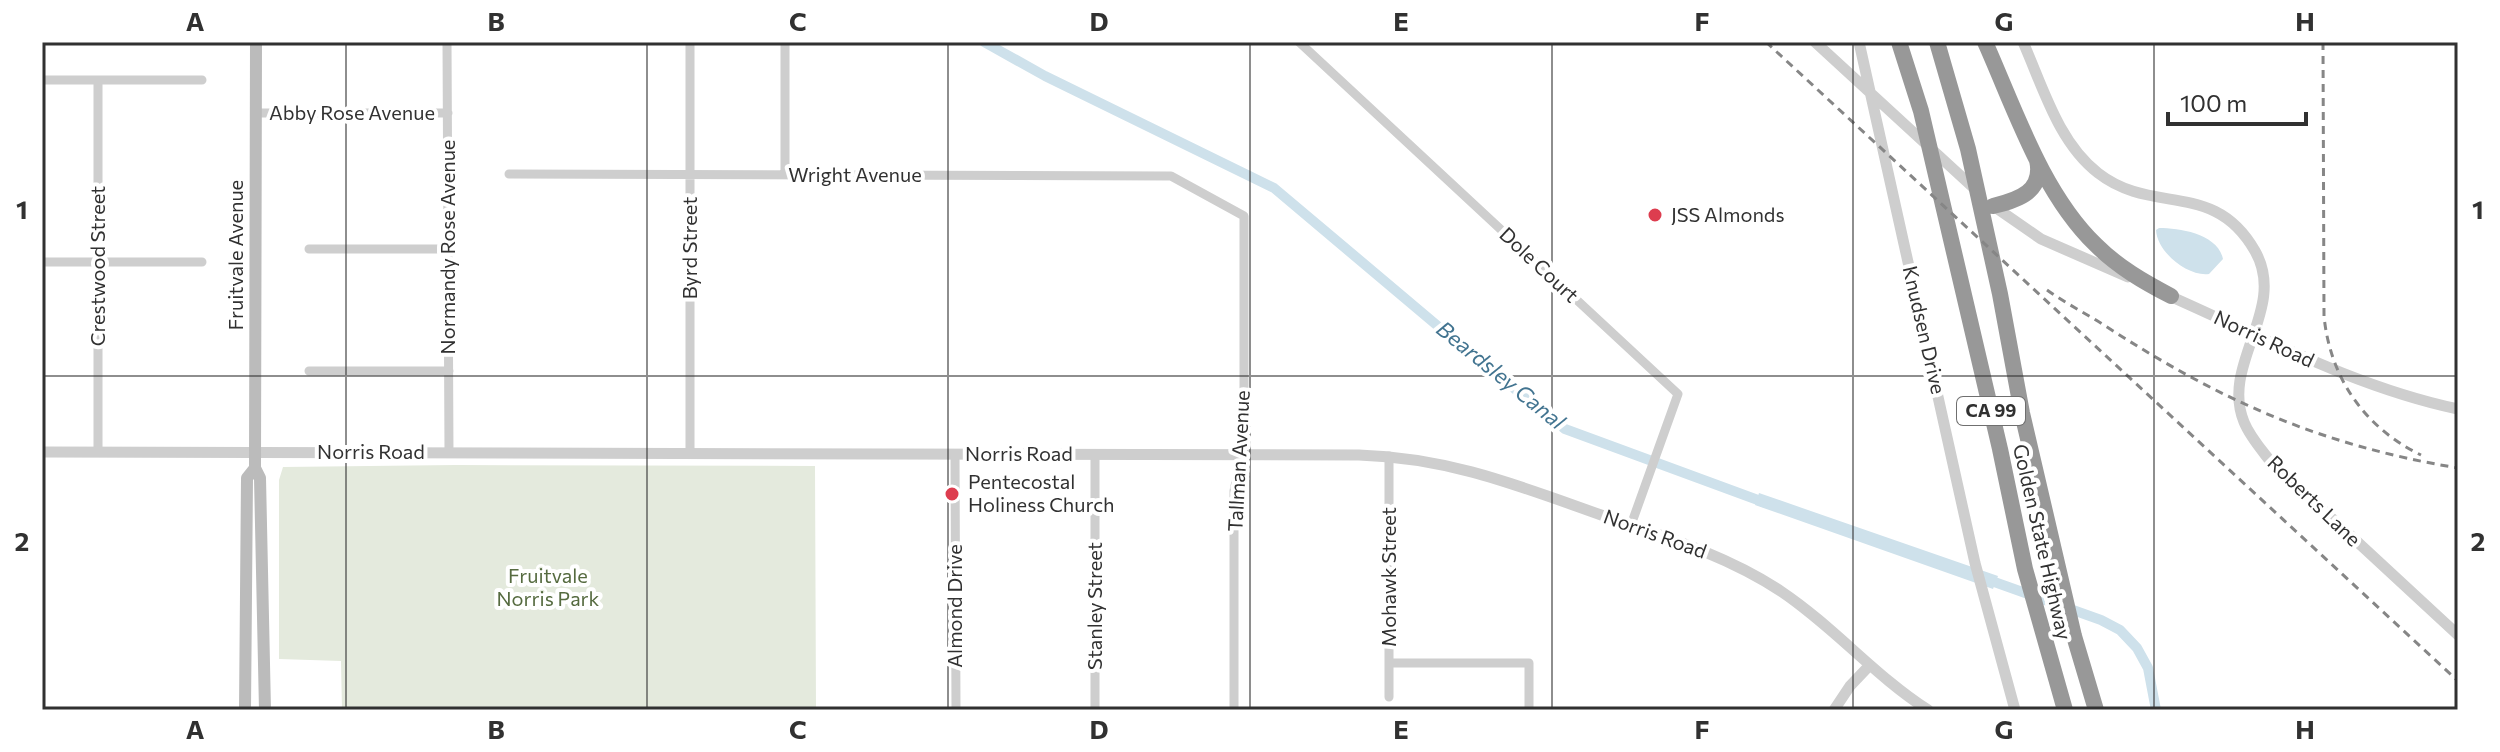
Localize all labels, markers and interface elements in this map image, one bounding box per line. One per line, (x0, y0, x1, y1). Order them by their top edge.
text: A (186, 5, 205, 36)
text: B (487, 5, 505, 36)
text: C (789, 5, 807, 36)
text: D (1089, 5, 1109, 36)
text: E (1393, 5, 1409, 36)
text: F (1694, 5, 1710, 36)
text: G (1995, 5, 2013, 36)
text: H (2295, 5, 2315, 36)
scale bar (2168, 76, 2306, 126)
text: 100 m (2180, 88, 2247, 117)
street label: Abby Rose Avenue (269, 100, 435, 124)
street label: Normandy Rose Avenue (435, 140, 459, 354)
street label: Wright Avenue (788, 162, 922, 186)
street label: Fruitvale Avenue (223, 180, 247, 330)
street label: Crestwood Street (85, 186, 109, 346)
text: 1 (16, 193, 28, 224)
text: 1 (2472, 193, 2484, 224)
street label: Byrd Street (677, 197, 701, 299)
place label: JSS Almonds (1671, 202, 1785, 226)
marker: JSS Almonds (1646, 206, 1664, 224)
street label: Dole Court (1495, 222, 1584, 307)
street label: Knudsen Drive (1899, 263, 1951, 396)
street label: Norris Road (2211, 304, 2318, 372)
water label: Beardsley Canal (1432, 315, 1571, 435)
street label: Tallman Avenue (1222, 390, 1254, 532)
road number: CA 99 (1957, 397, 2025, 425)
street label: Norris Road (317, 439, 425, 463)
street label: Norris Road (965, 441, 1073, 465)
street label: Golden State Highway (2009, 441, 2077, 642)
street label: Roberts Lane (2263, 450, 2366, 551)
place label: Pentecostal Holiness Church (968, 469, 1115, 516)
marker: Pentecostal Holiness Church (943, 485, 961, 503)
street label: Norris Road (1601, 503, 1710, 563)
street label: Mohawk Street (1376, 507, 1400, 647)
text: 2 (15, 525, 29, 556)
text: 2 (2471, 525, 2485, 556)
street label: Stanley Street (1082, 542, 1106, 670)
street label: Almond Drive (942, 544, 966, 668)
park label: Fruitvale Norris Park (497, 563, 600, 610)
text: A (186, 713, 205, 744)
text: B (487, 713, 505, 744)
text: C (789, 713, 807, 744)
text: D (1089, 713, 1109, 744)
text: E (1393, 713, 1409, 744)
text: F (1694, 713, 1710, 744)
text: G (1995, 713, 2013, 744)
text: H (2295, 713, 2315, 744)

